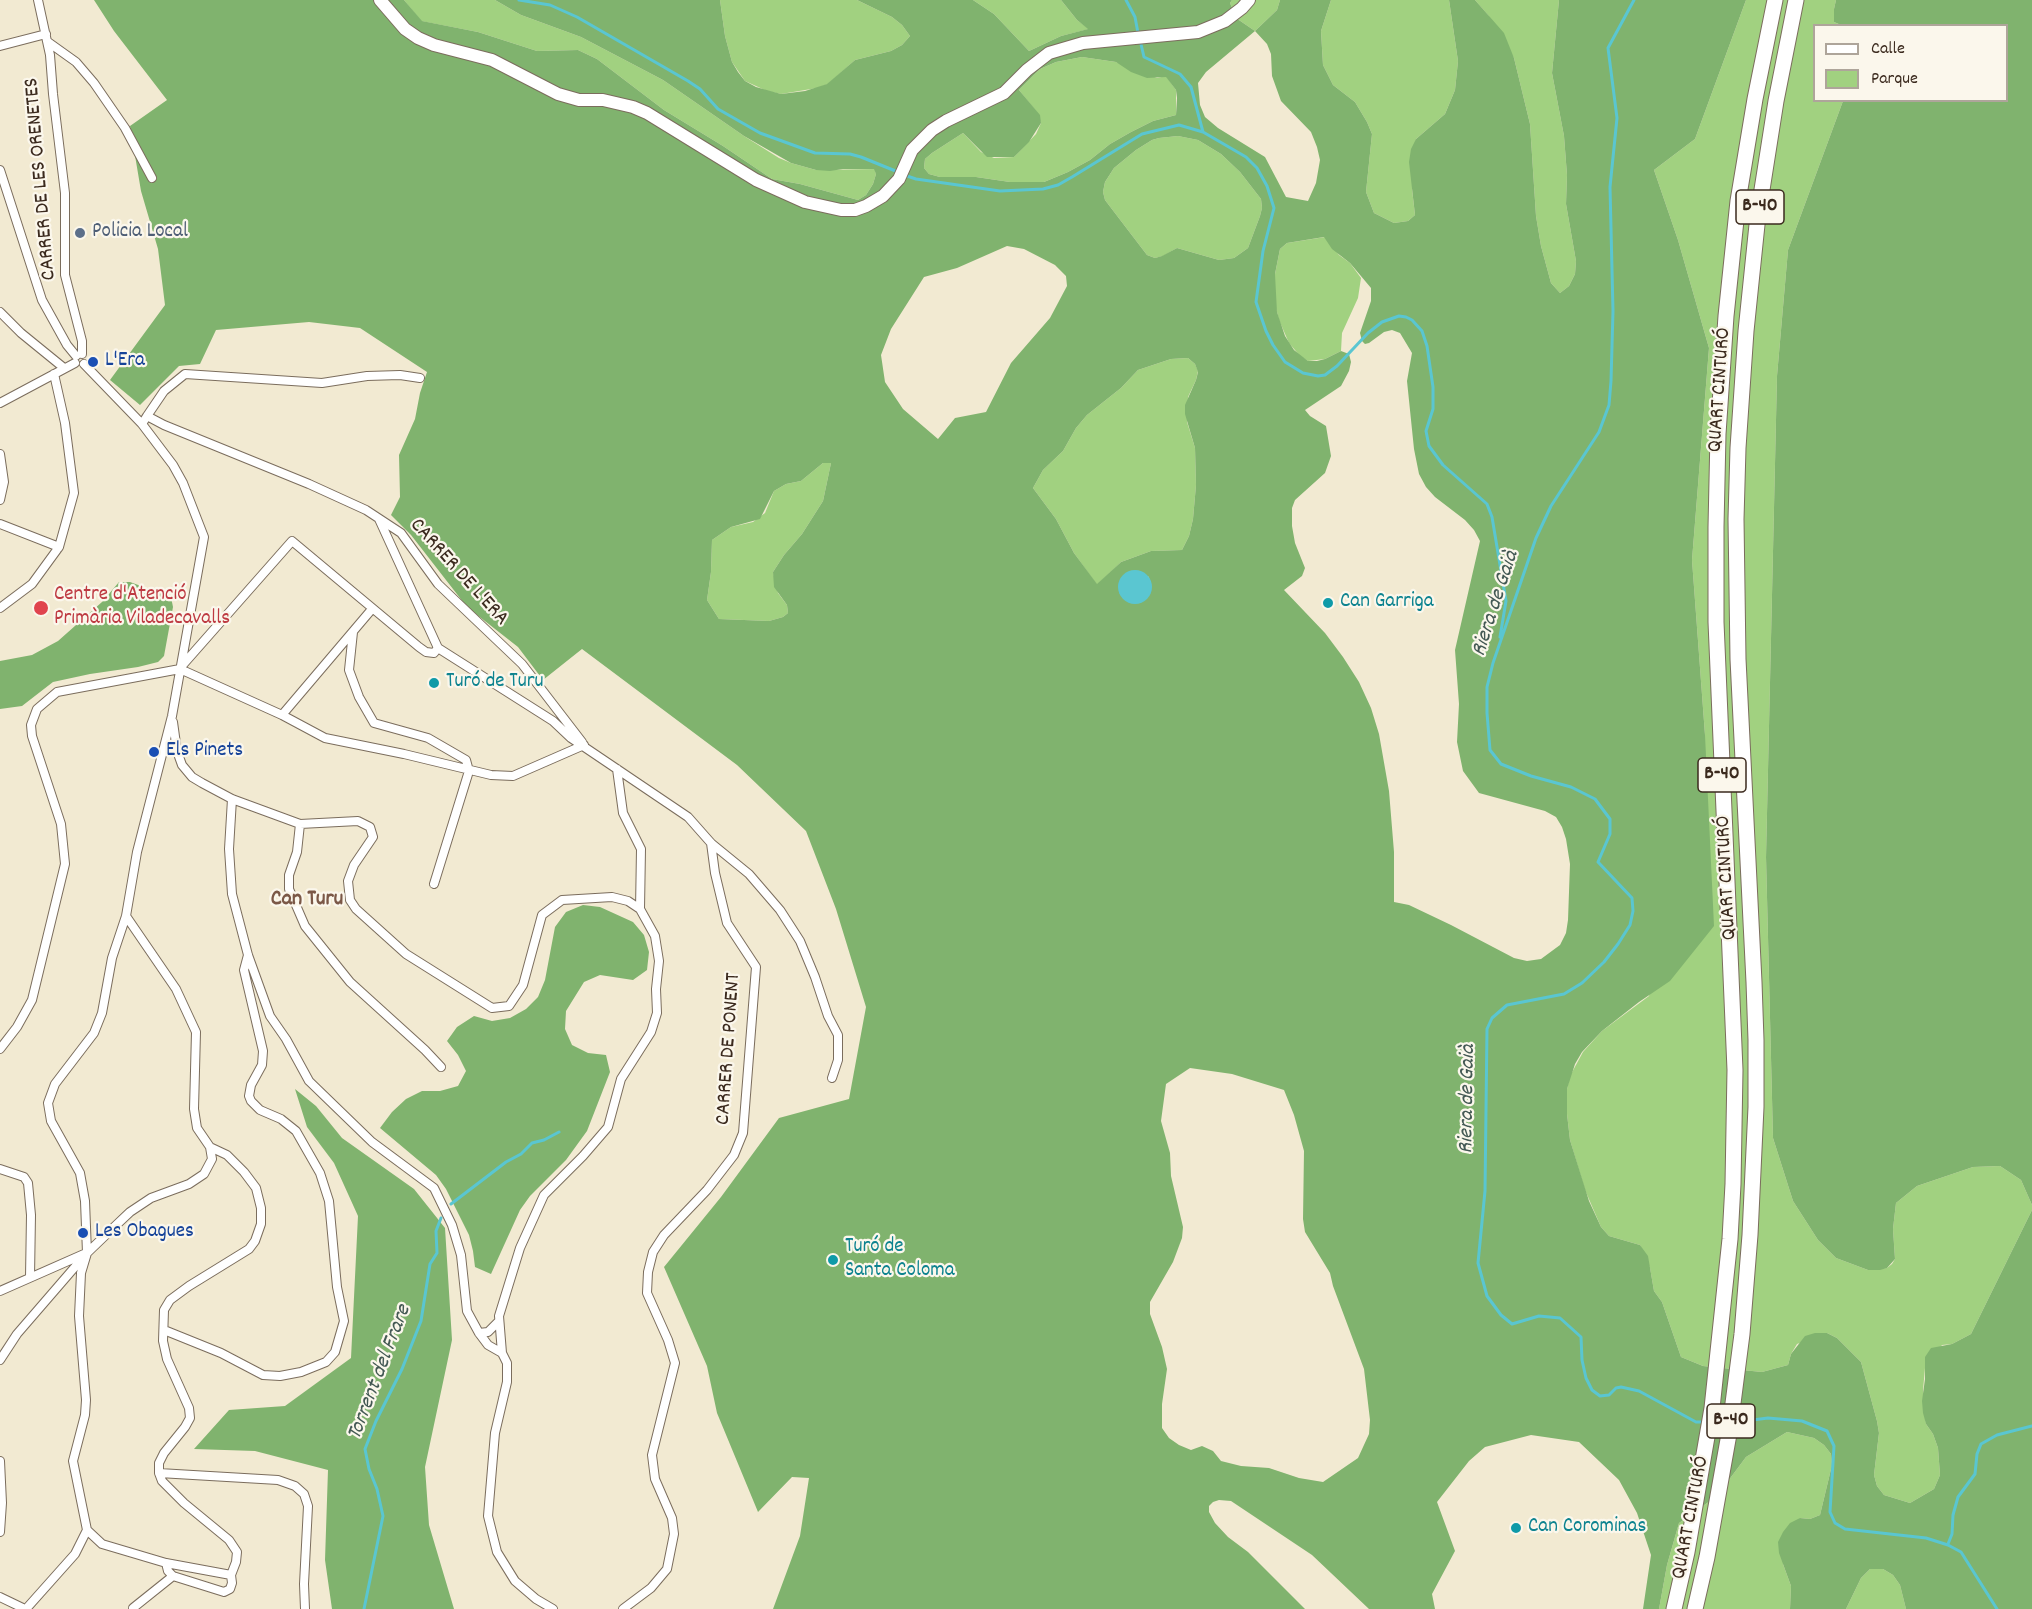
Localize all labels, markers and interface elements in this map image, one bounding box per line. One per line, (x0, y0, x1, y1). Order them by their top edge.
legend (1813, 24, 2008, 102)
text: Calle (1871, 37, 1905, 62)
text: Parque (1871, 67, 1918, 92)
street label: CARRER DE LES ORENETES (21, 77, 63, 281)
road number: B-40 (1736, 190, 1784, 224)
place label: Policia Local (92, 220, 188, 246)
marker: Policia Local (73, 226, 87, 240)
street label: QUART CINTURÓ (1704, 327, 1738, 453)
place label: L'Era (105, 349, 145, 375)
marker: L'Era (86, 355, 100, 369)
street label: CARRER DE L'ERA (403, 514, 513, 632)
water label: Riera de Gaià (1468, 548, 1526, 660)
place label: Centre d'Atenció Primària Viladecavalls (54, 583, 230, 633)
place label: Can Garriga (1340, 590, 1434, 616)
marker: Can Garriga (1321, 596, 1335, 610)
marker: Centre d'Atenció Primària Viladecavalls (32, 599, 50, 617)
place label: Turó de Turu (446, 670, 544, 696)
marker: Turó de Turu (427, 676, 441, 690)
place label: Els Pinets (166, 739, 243, 765)
marker: Els Pinets (147, 745, 161, 759)
road number: B-40 (1698, 758, 1746, 792)
street label: QUART CINTURÓ (1712, 815, 1744, 941)
district label: Can Turu (271, 888, 343, 914)
street label: CARRER DE PONENT (712, 972, 748, 1126)
water label: Riera de Gaià (1455, 1044, 1483, 1154)
place label: Les Obagues (95, 1220, 194, 1246)
marker: Les Obagues (76, 1226, 90, 1240)
place label: Turó de Santa Coloma (845, 1235, 955, 1285)
marker: Turó de Santa Coloma (826, 1253, 840, 1267)
water label: Torrent del Frare (343, 1302, 419, 1444)
road number: B-40 (1707, 1404, 1755, 1438)
street label: QUART CINTURÓ (1668, 1454, 1716, 1582)
place label: Can Corominas (1528, 1515, 1646, 1541)
marker: Can Corominas (1509, 1521, 1523, 1535)

